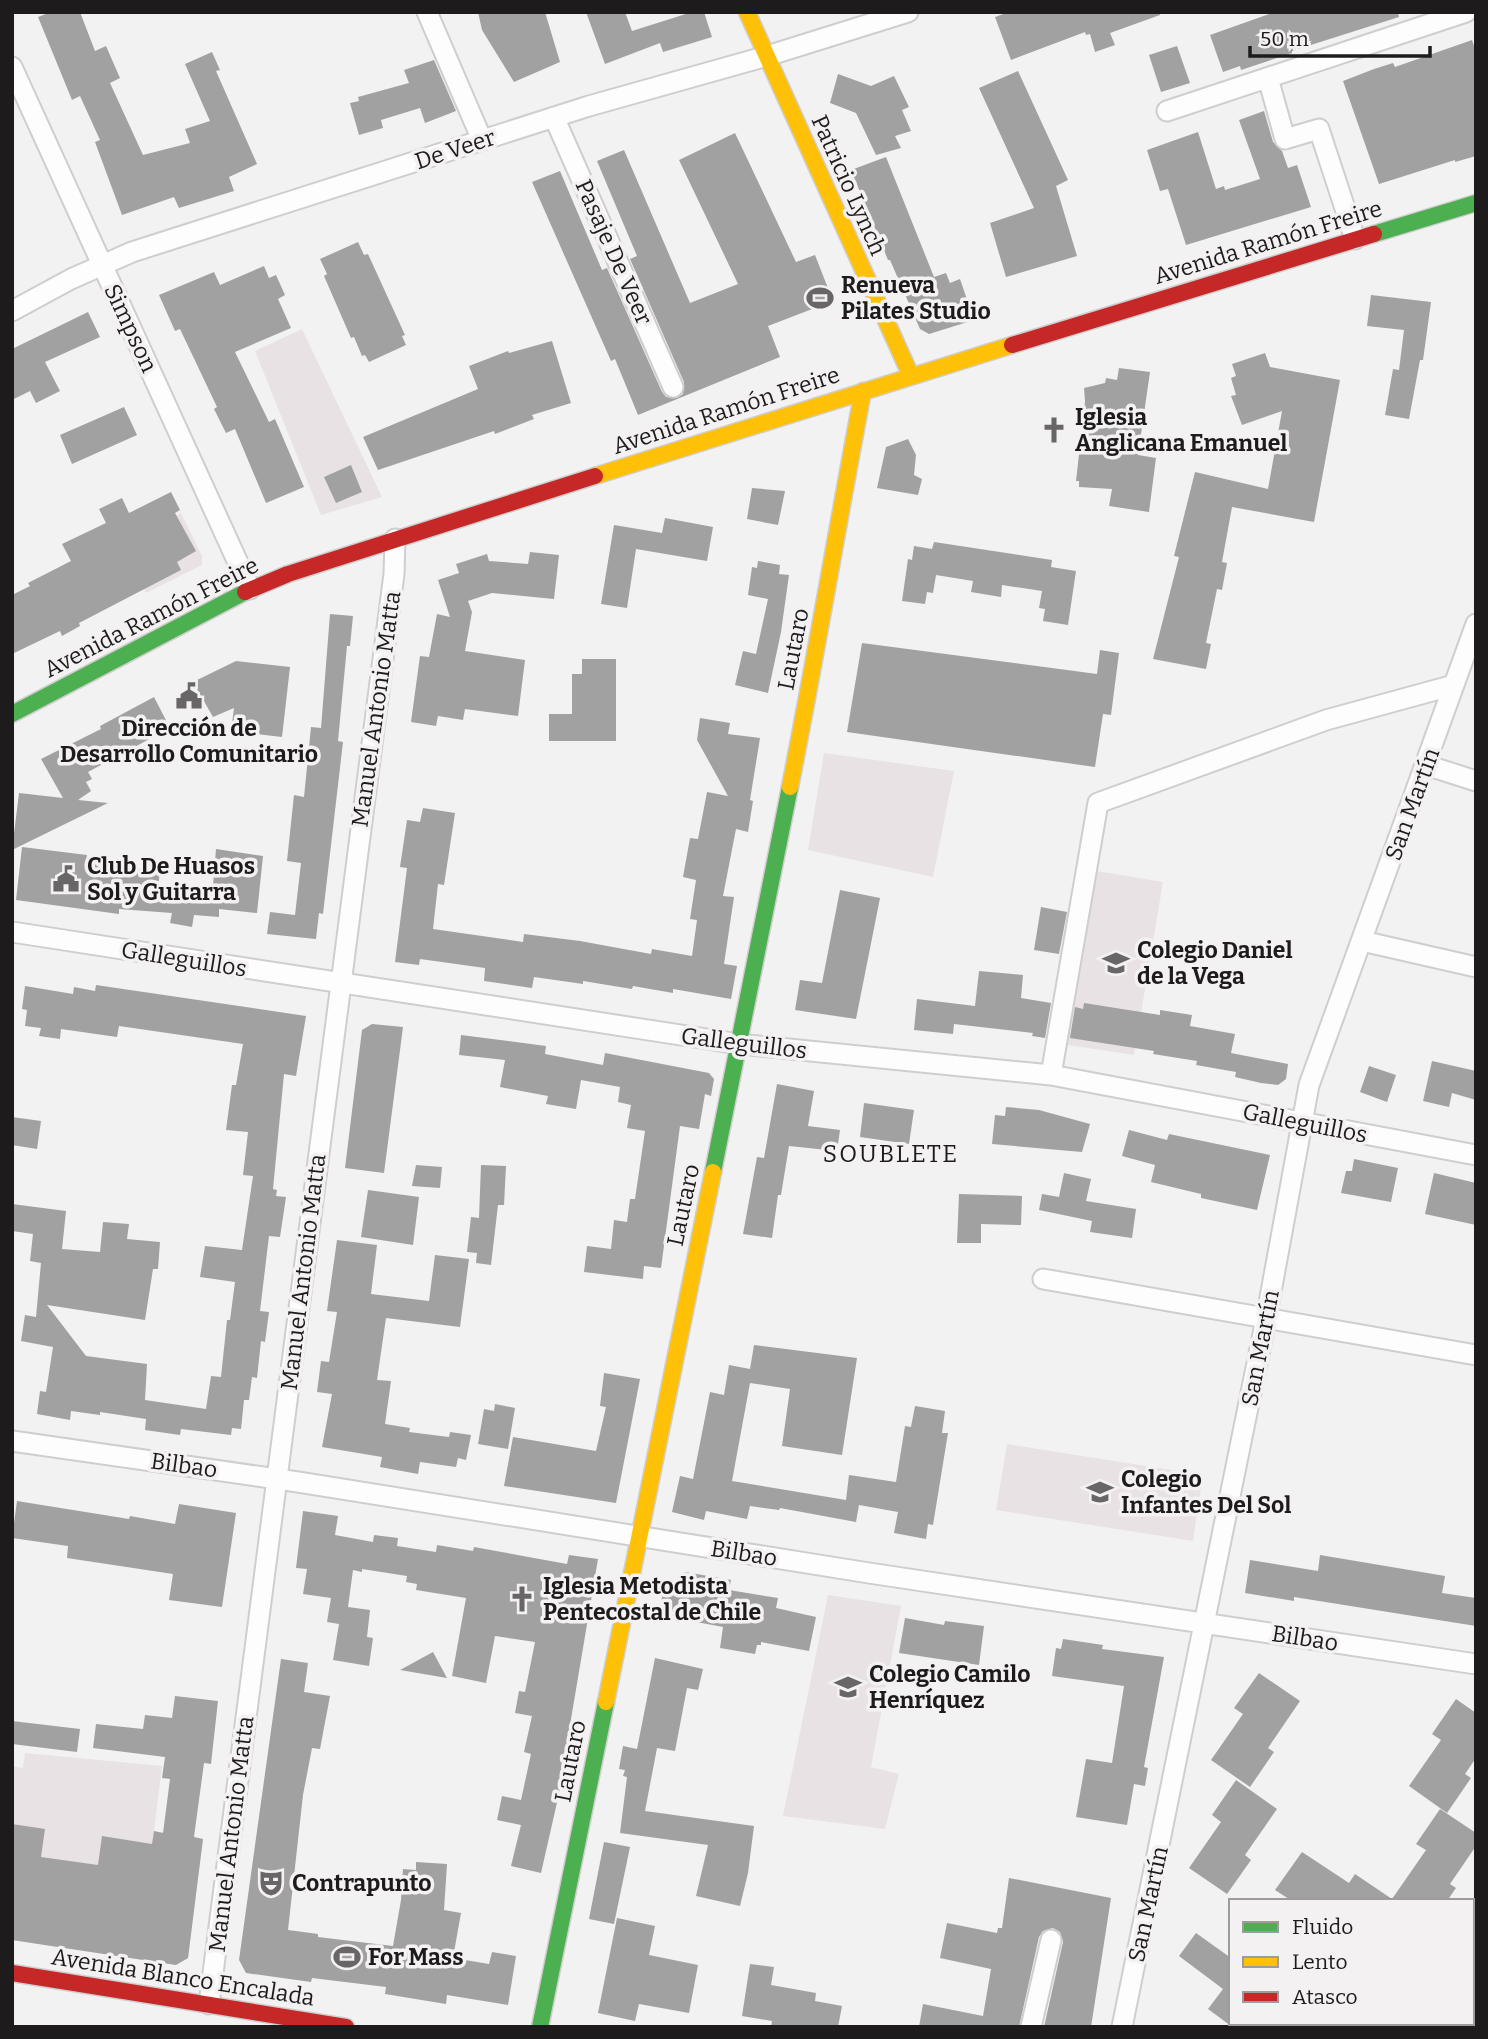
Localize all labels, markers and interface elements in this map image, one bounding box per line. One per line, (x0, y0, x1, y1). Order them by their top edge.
scale bar (1250, 14, 1430, 58)
text: 50 m (1260, 26, 1309, 52)
street label: Patricio Lynch (806, 110, 892, 260)
street label: De Veer (411, 123, 499, 175)
street label: Pasaje De Veer (570, 175, 658, 329)
street label: Avenida Ramón Freire (1151, 194, 1385, 290)
place label: Renueva Pilates Studio (841, 271, 991, 325)
street label: Simpson (98, 279, 164, 377)
sports icon: Renueva Pilates Studio (805, 283, 835, 313)
street label: Avenida Ramón Freire (609, 360, 843, 460)
place label: Iglesia Anglicana Emanuel (1075, 403, 1287, 457)
church icon: Iglesia Anglicana Emanuel (1039, 415, 1069, 445)
street label: Avenida Ramón Freire (39, 551, 263, 683)
street label: Manuel Antonio Matta (346, 589, 406, 829)
street label: Lautaro (771, 606, 815, 692)
public building icon: Dirección de Desarrollo Comunitario (174, 681, 204, 711)
place label: Dirección de Desarrollo Comunitario (60, 714, 318, 768)
street label: San Martín (1379, 744, 1445, 864)
place label: Club De Huasos Sol y Guitarra (87, 852, 255, 906)
public building icon: Club De Huasos Sol y Guitarra (51, 864, 81, 894)
street label: Galleguillos (119, 935, 249, 983)
place label: Colegio Daniel de la Vega (1137, 936, 1293, 990)
school or university icon: Colegio Daniel de la Vega (1101, 948, 1131, 978)
street label: Galleguillos (680, 1021, 808, 1065)
street label: Galleguillos (1240, 1097, 1370, 1149)
district label: SOUBLETE (823, 1140, 959, 1168)
street label: Manuel Antonio Matta (275, 1152, 331, 1392)
street label: Lautaro (661, 1162, 705, 1248)
street label: San Martín (1235, 1287, 1285, 1408)
street label: Bilbao (149, 1446, 219, 1484)
place label: Colegio Infantes Del Sol (1121, 1465, 1291, 1519)
school or university icon: Colegio Infantes Del Sol (1085, 1477, 1115, 1507)
street label: Bilbao (709, 1534, 779, 1572)
place label: Iglesia Metodista Pentecostal de Chile (543, 1572, 761, 1626)
church icon: Iglesia Metodista Pentecostal de Chile (507, 1584, 537, 1614)
street label: Bilbao (1270, 1619, 1340, 1657)
place label: Colegio Camilo Henríquez (869, 1660, 1031, 1714)
school or university icon: Colegio Camilo Henríquez (833, 1672, 863, 1702)
street label: Manuel Antonio Matta (203, 1714, 259, 1954)
street label: Lautaro (548, 1718, 592, 1804)
street label: San Martín (1122, 1843, 1174, 1964)
theatre icon: Contrapunto (256, 1868, 286, 1898)
place label: Contrapunto (292, 1869, 432, 1897)
legend (1229, 1899, 1474, 2025)
text: Fluido (1292, 1914, 1353, 1940)
street label: Avenida Blanco Encalada (49, 1942, 317, 2012)
sports icon: For Mass (332, 1942, 362, 1972)
place label: For Mass (368, 1943, 464, 1971)
text: Lento (1292, 1949, 1348, 1975)
text: Atasco (1292, 1984, 1358, 2010)

